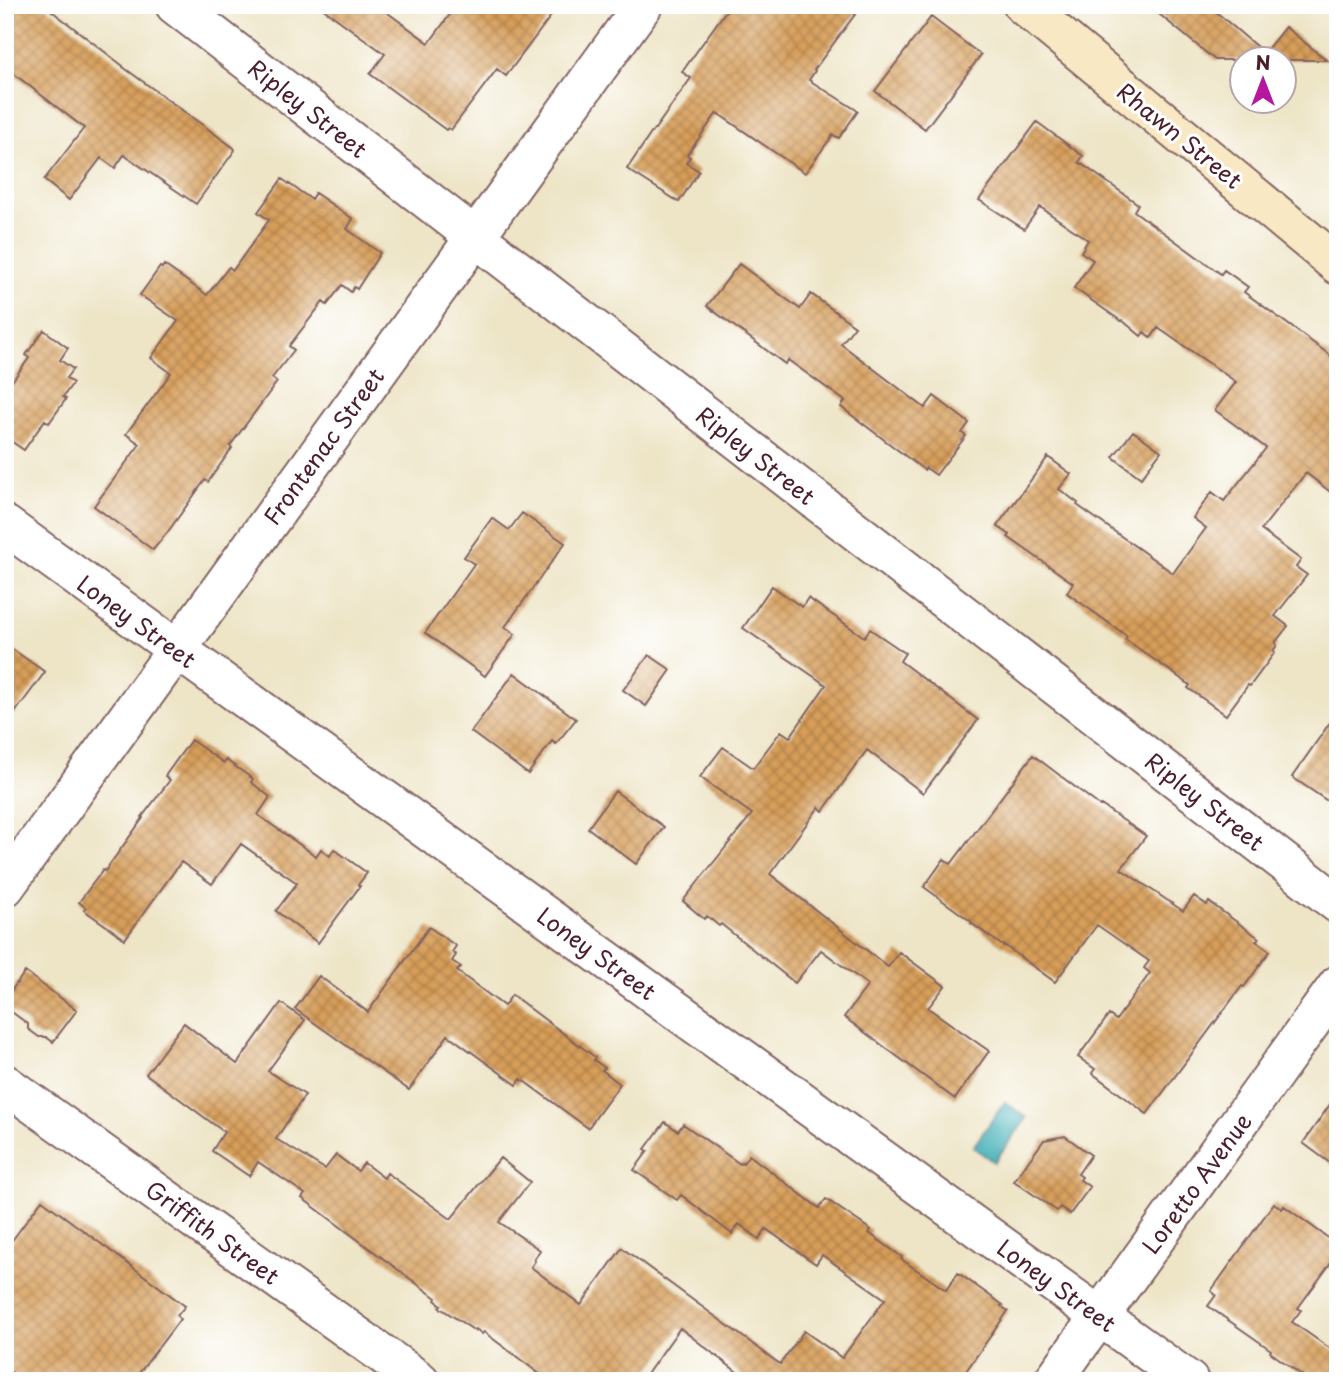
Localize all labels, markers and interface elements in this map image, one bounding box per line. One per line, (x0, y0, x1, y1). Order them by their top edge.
north arrow (1228, 46, 1298, 116)
text: N (1255, 48, 1271, 76)
street label: Ripley Street (241, 50, 375, 166)
street label: Rhawn Street (1110, 73, 1250, 197)
street label: Frontenac Street (254, 360, 392, 532)
street label: Ripley Street (689, 397, 823, 513)
street label: Loney Street (70, 566, 204, 676)
street label: Ripley Street (1138, 743, 1272, 859)
street label: Loney Street (530, 898, 664, 1008)
street label: Loretto Avenue (1133, 1105, 1259, 1261)
street label: Griffith Street (139, 1171, 287, 1293)
street label: Loney Street (990, 1230, 1124, 1340)

